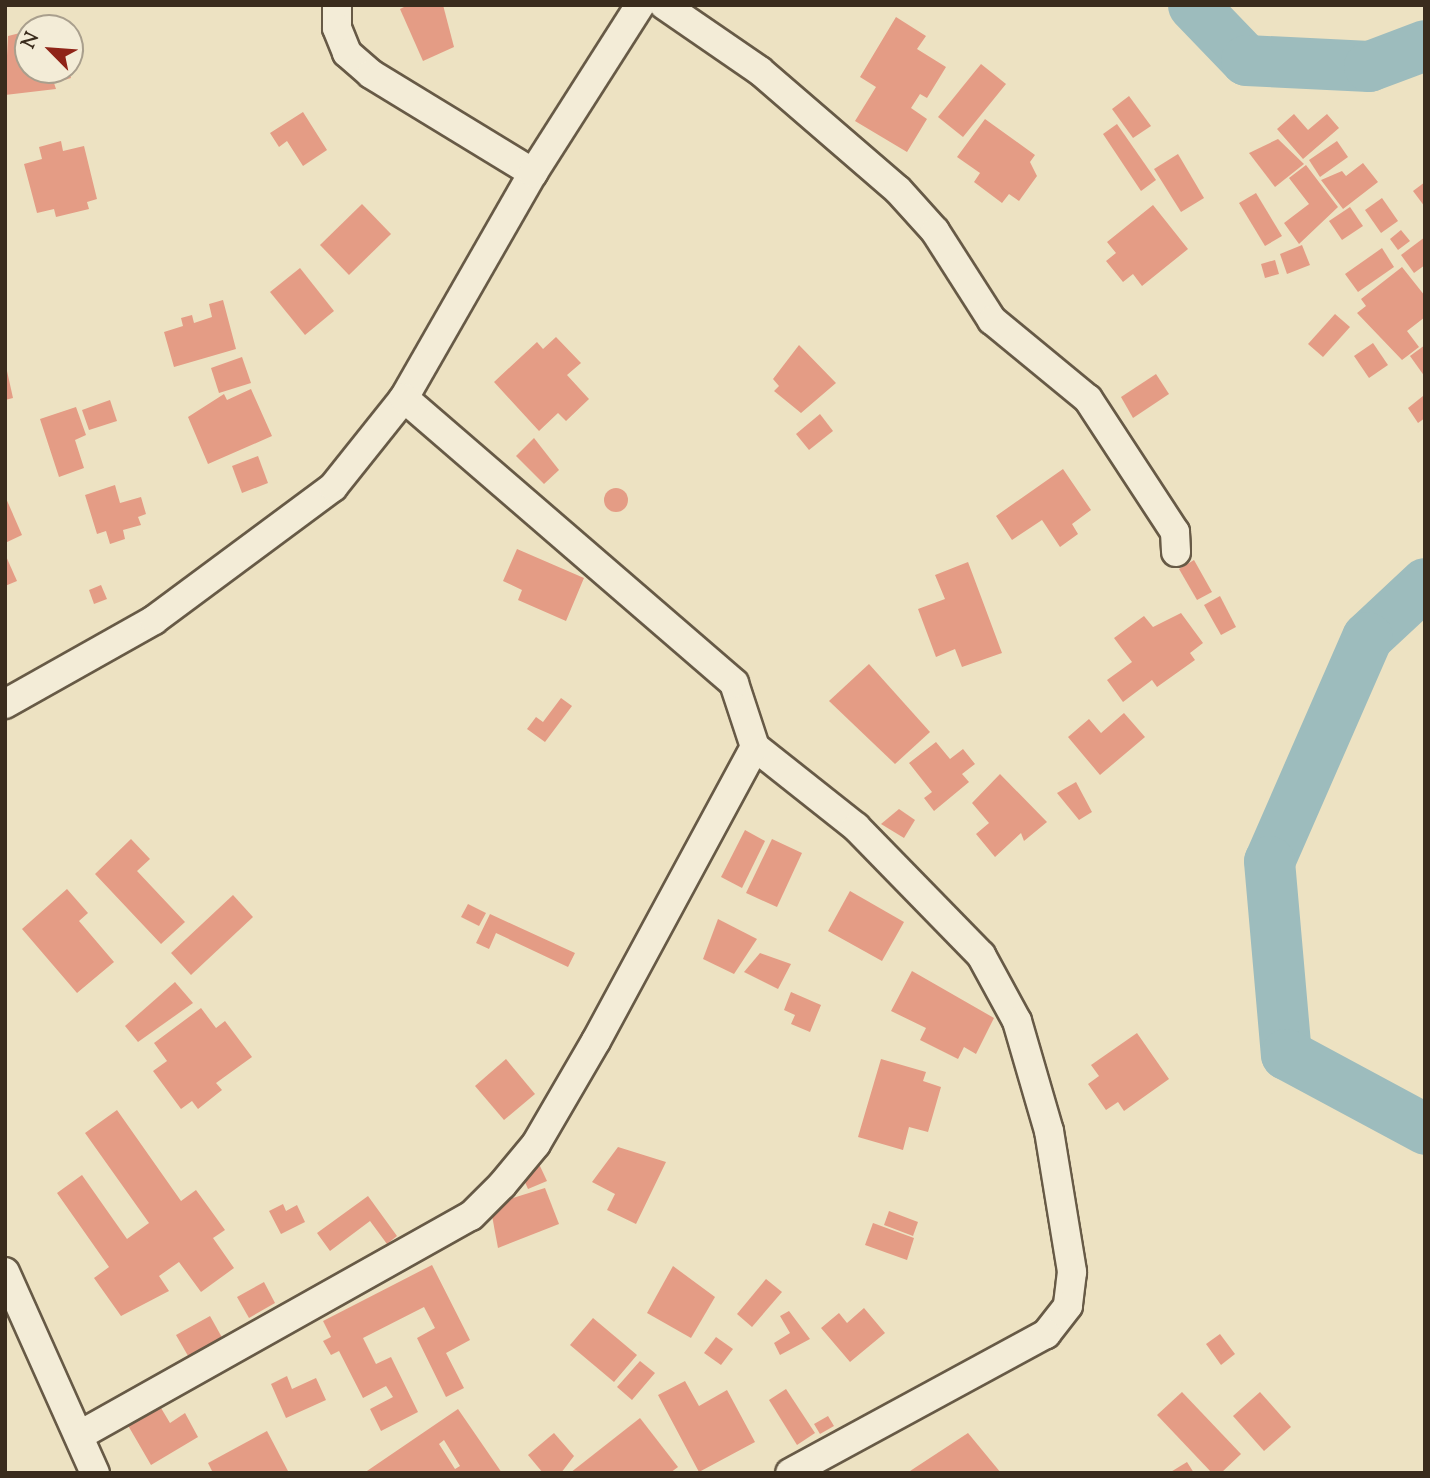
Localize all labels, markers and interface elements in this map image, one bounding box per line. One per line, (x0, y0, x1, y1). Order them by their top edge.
north arrow (14, 14, 84, 84)
text: N (16, 28, 47, 53)

